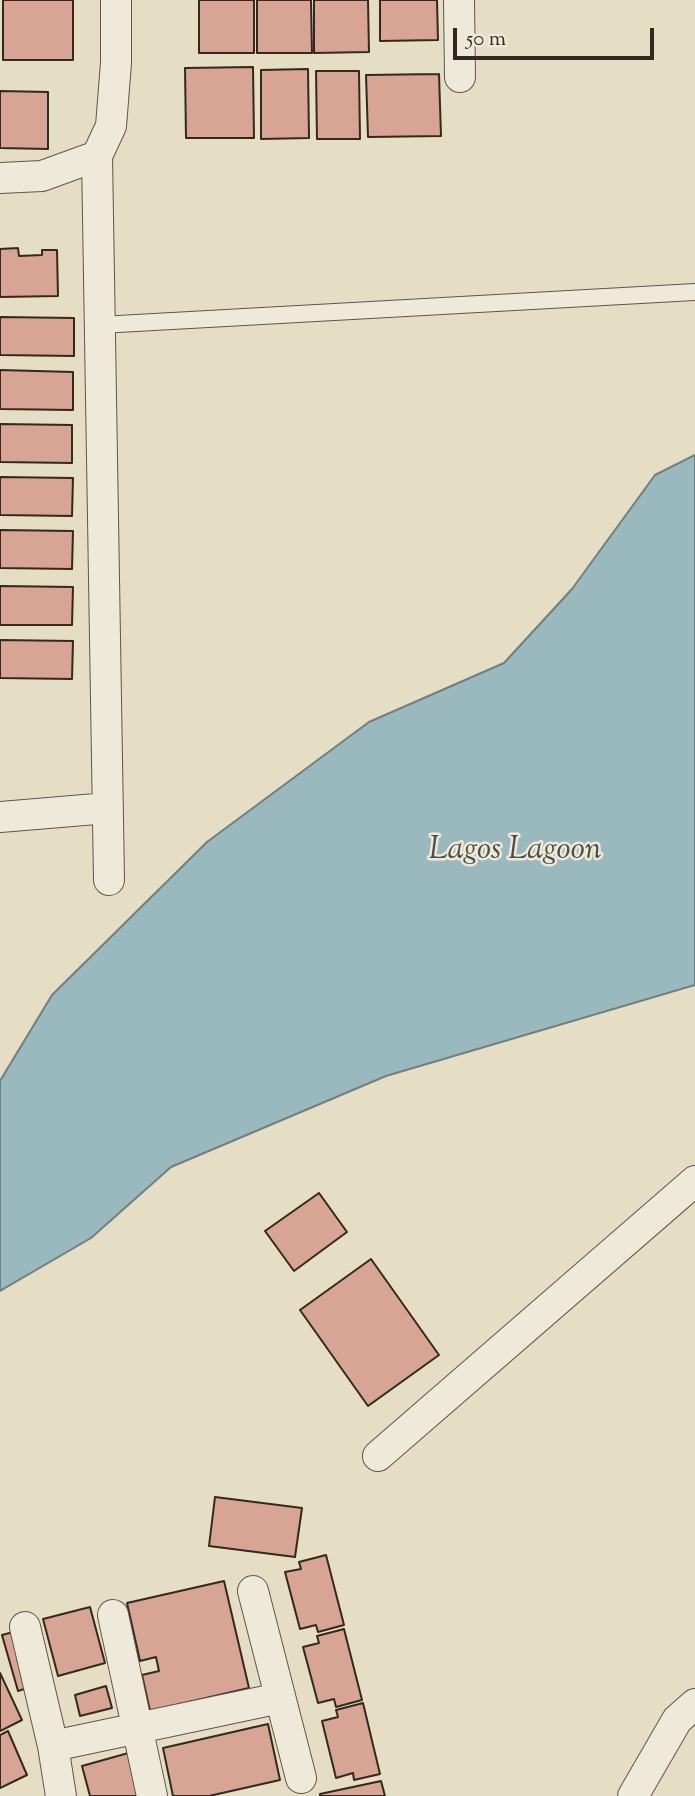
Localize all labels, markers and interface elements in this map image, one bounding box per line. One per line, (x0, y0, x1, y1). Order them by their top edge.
scale bar (457, 14, 658, 58)
text: 50 m (466, 25, 506, 55)
water label: Lagos Lagoon (429, 834, 601, 872)

